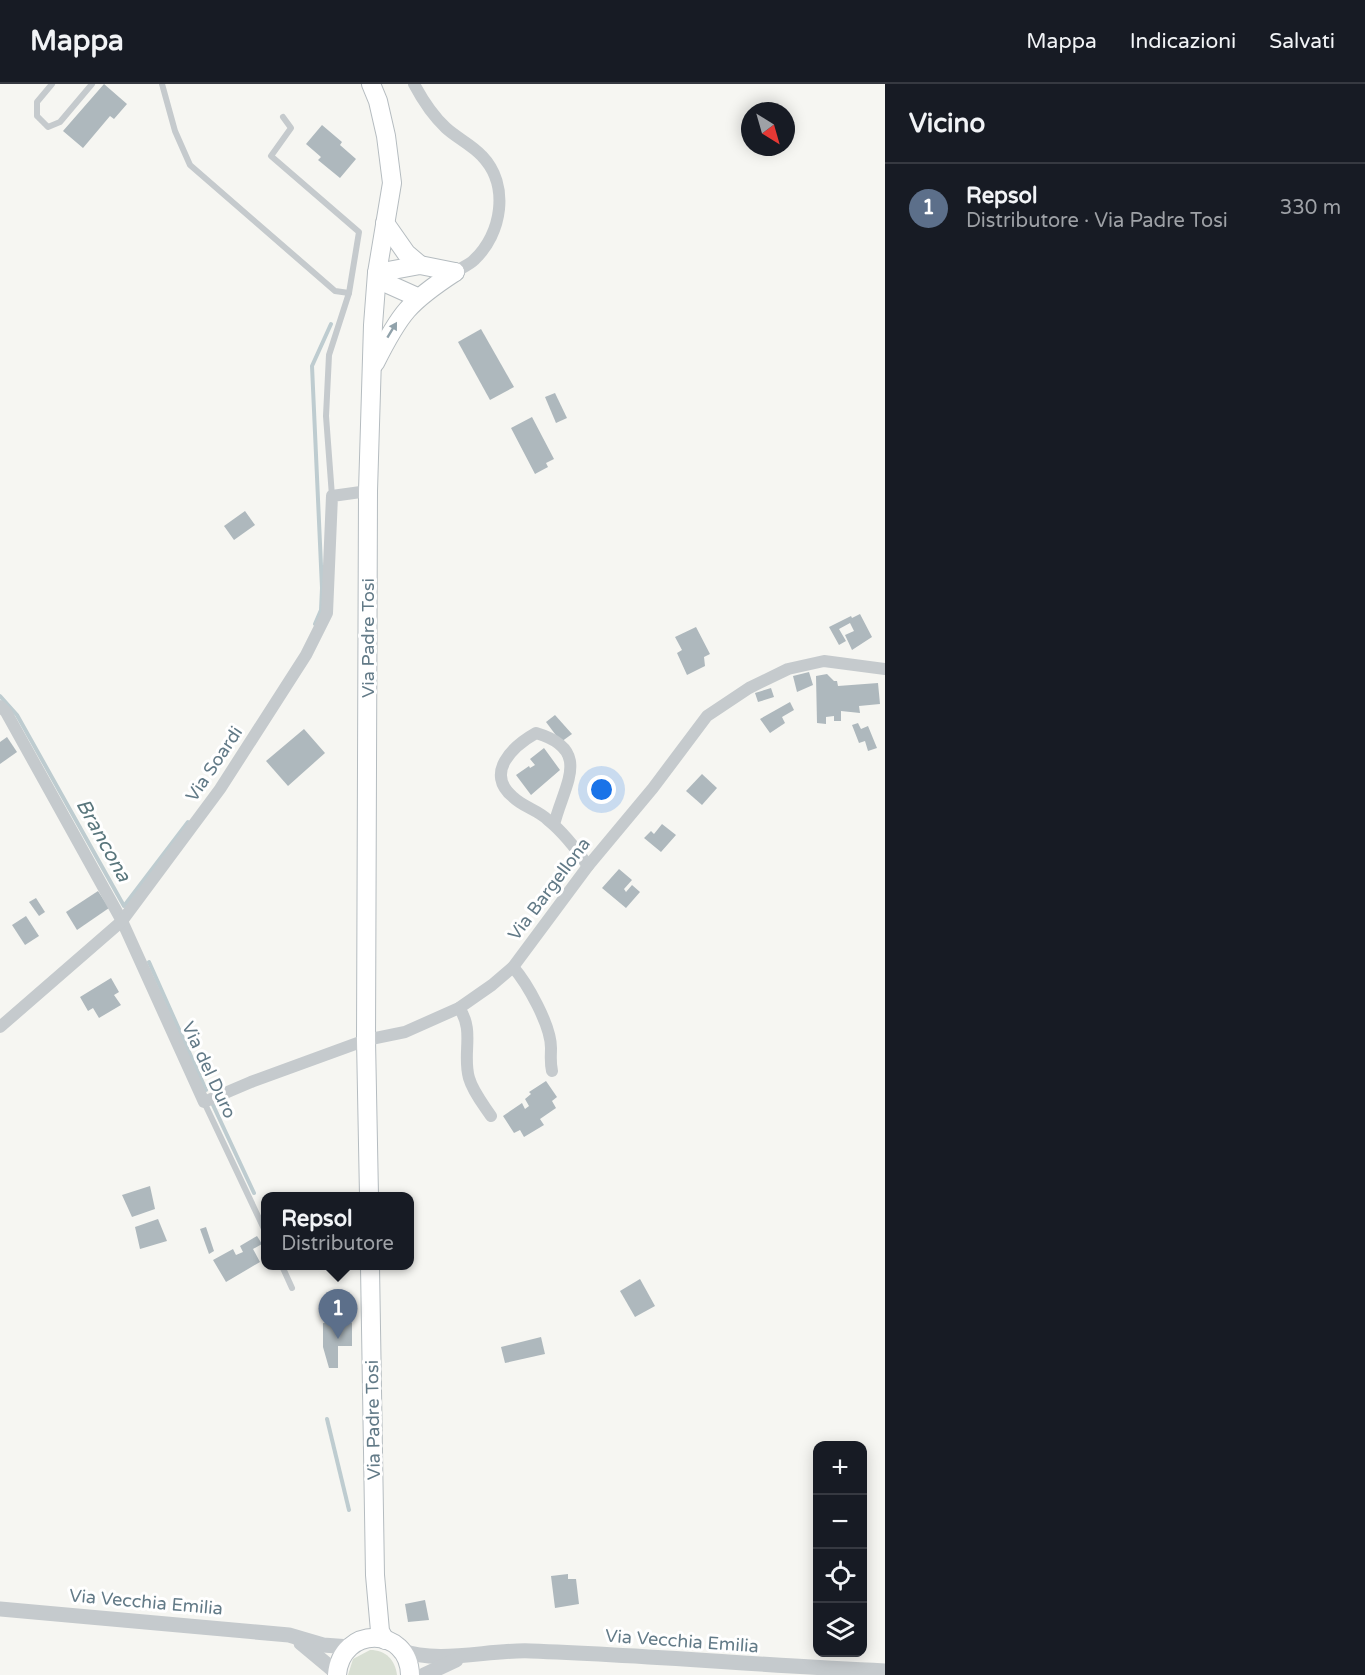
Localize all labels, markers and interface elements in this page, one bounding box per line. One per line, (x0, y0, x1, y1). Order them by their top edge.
text: Mappa (30, 24, 124, 58)
text: Mappa (1026, 29, 1097, 54)
text: Indicazioni (1130, 29, 1236, 54)
text: Salvati (1269, 29, 1335, 54)
north arrow (741, 102, 795, 156)
text: Vicino (909, 108, 985, 139)
text: Repsol (966, 183, 1037, 209)
text: 1 (922, 196, 935, 220)
text: 330 m (1280, 196, 1341, 220)
text: Distributore · Via Padre Tosi (966, 209, 1228, 233)
one-way arrow (387, 321, 397, 338)
street label: Via Padre Tosi (357, 578, 379, 698)
street label: Via Soardi (181, 722, 247, 806)
your location (587, 775, 616, 804)
water label: Brancona (71, 795, 136, 887)
street label: Via Bargellona (503, 833, 595, 945)
street label: Via del Duro (177, 1018, 241, 1122)
popup (261, 1192, 414, 1270)
text: Repsol (281, 1206, 353, 1232)
text: Distributore (281, 1232, 394, 1256)
pin: 1 (318, 1290, 358, 1339)
street label: Via Padre Tosi (361, 1360, 385, 1480)
map controls (813, 1441, 867, 1657)
button: + (813, 1441, 867, 1495)
button: − (813, 1495, 867, 1549)
button: locate (813, 1549, 867, 1603)
street label: Via Vecchia Emilia (68, 1584, 224, 1620)
button: layers (813, 1603, 867, 1657)
street label: Via Vecchia Emilia (604, 1625, 760, 1657)

